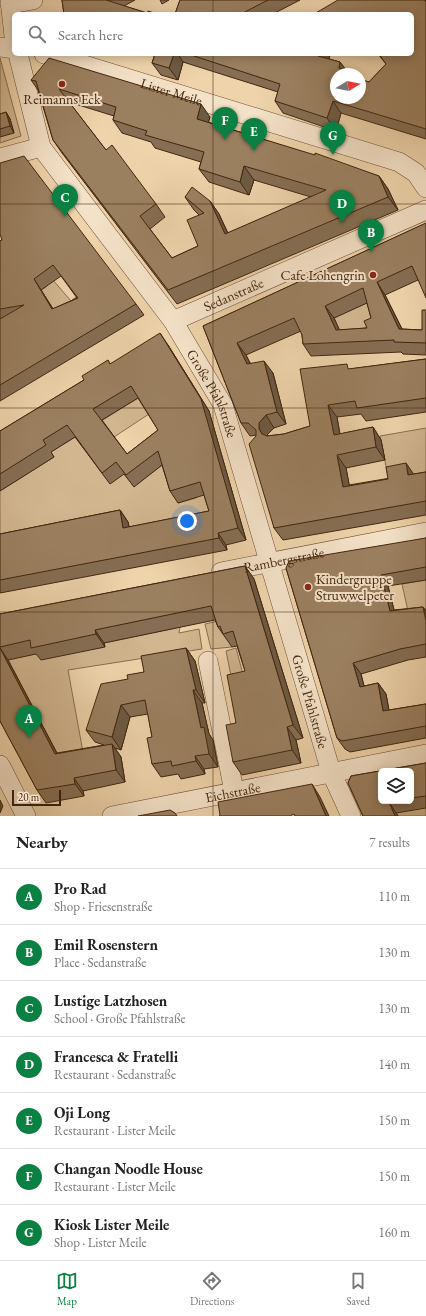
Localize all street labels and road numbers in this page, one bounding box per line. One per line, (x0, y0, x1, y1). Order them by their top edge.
street label: Lister Meile (138, 74, 205, 110)
street label: Sedanstraße (201, 273, 267, 316)
street label: Große Pfahlstraße (183, 346, 241, 440)
street label: Rambergstraße (242, 543, 326, 576)
street label: Große Pfahlstraße (288, 652, 333, 751)
street label: Eichstraße (203, 778, 262, 806)

